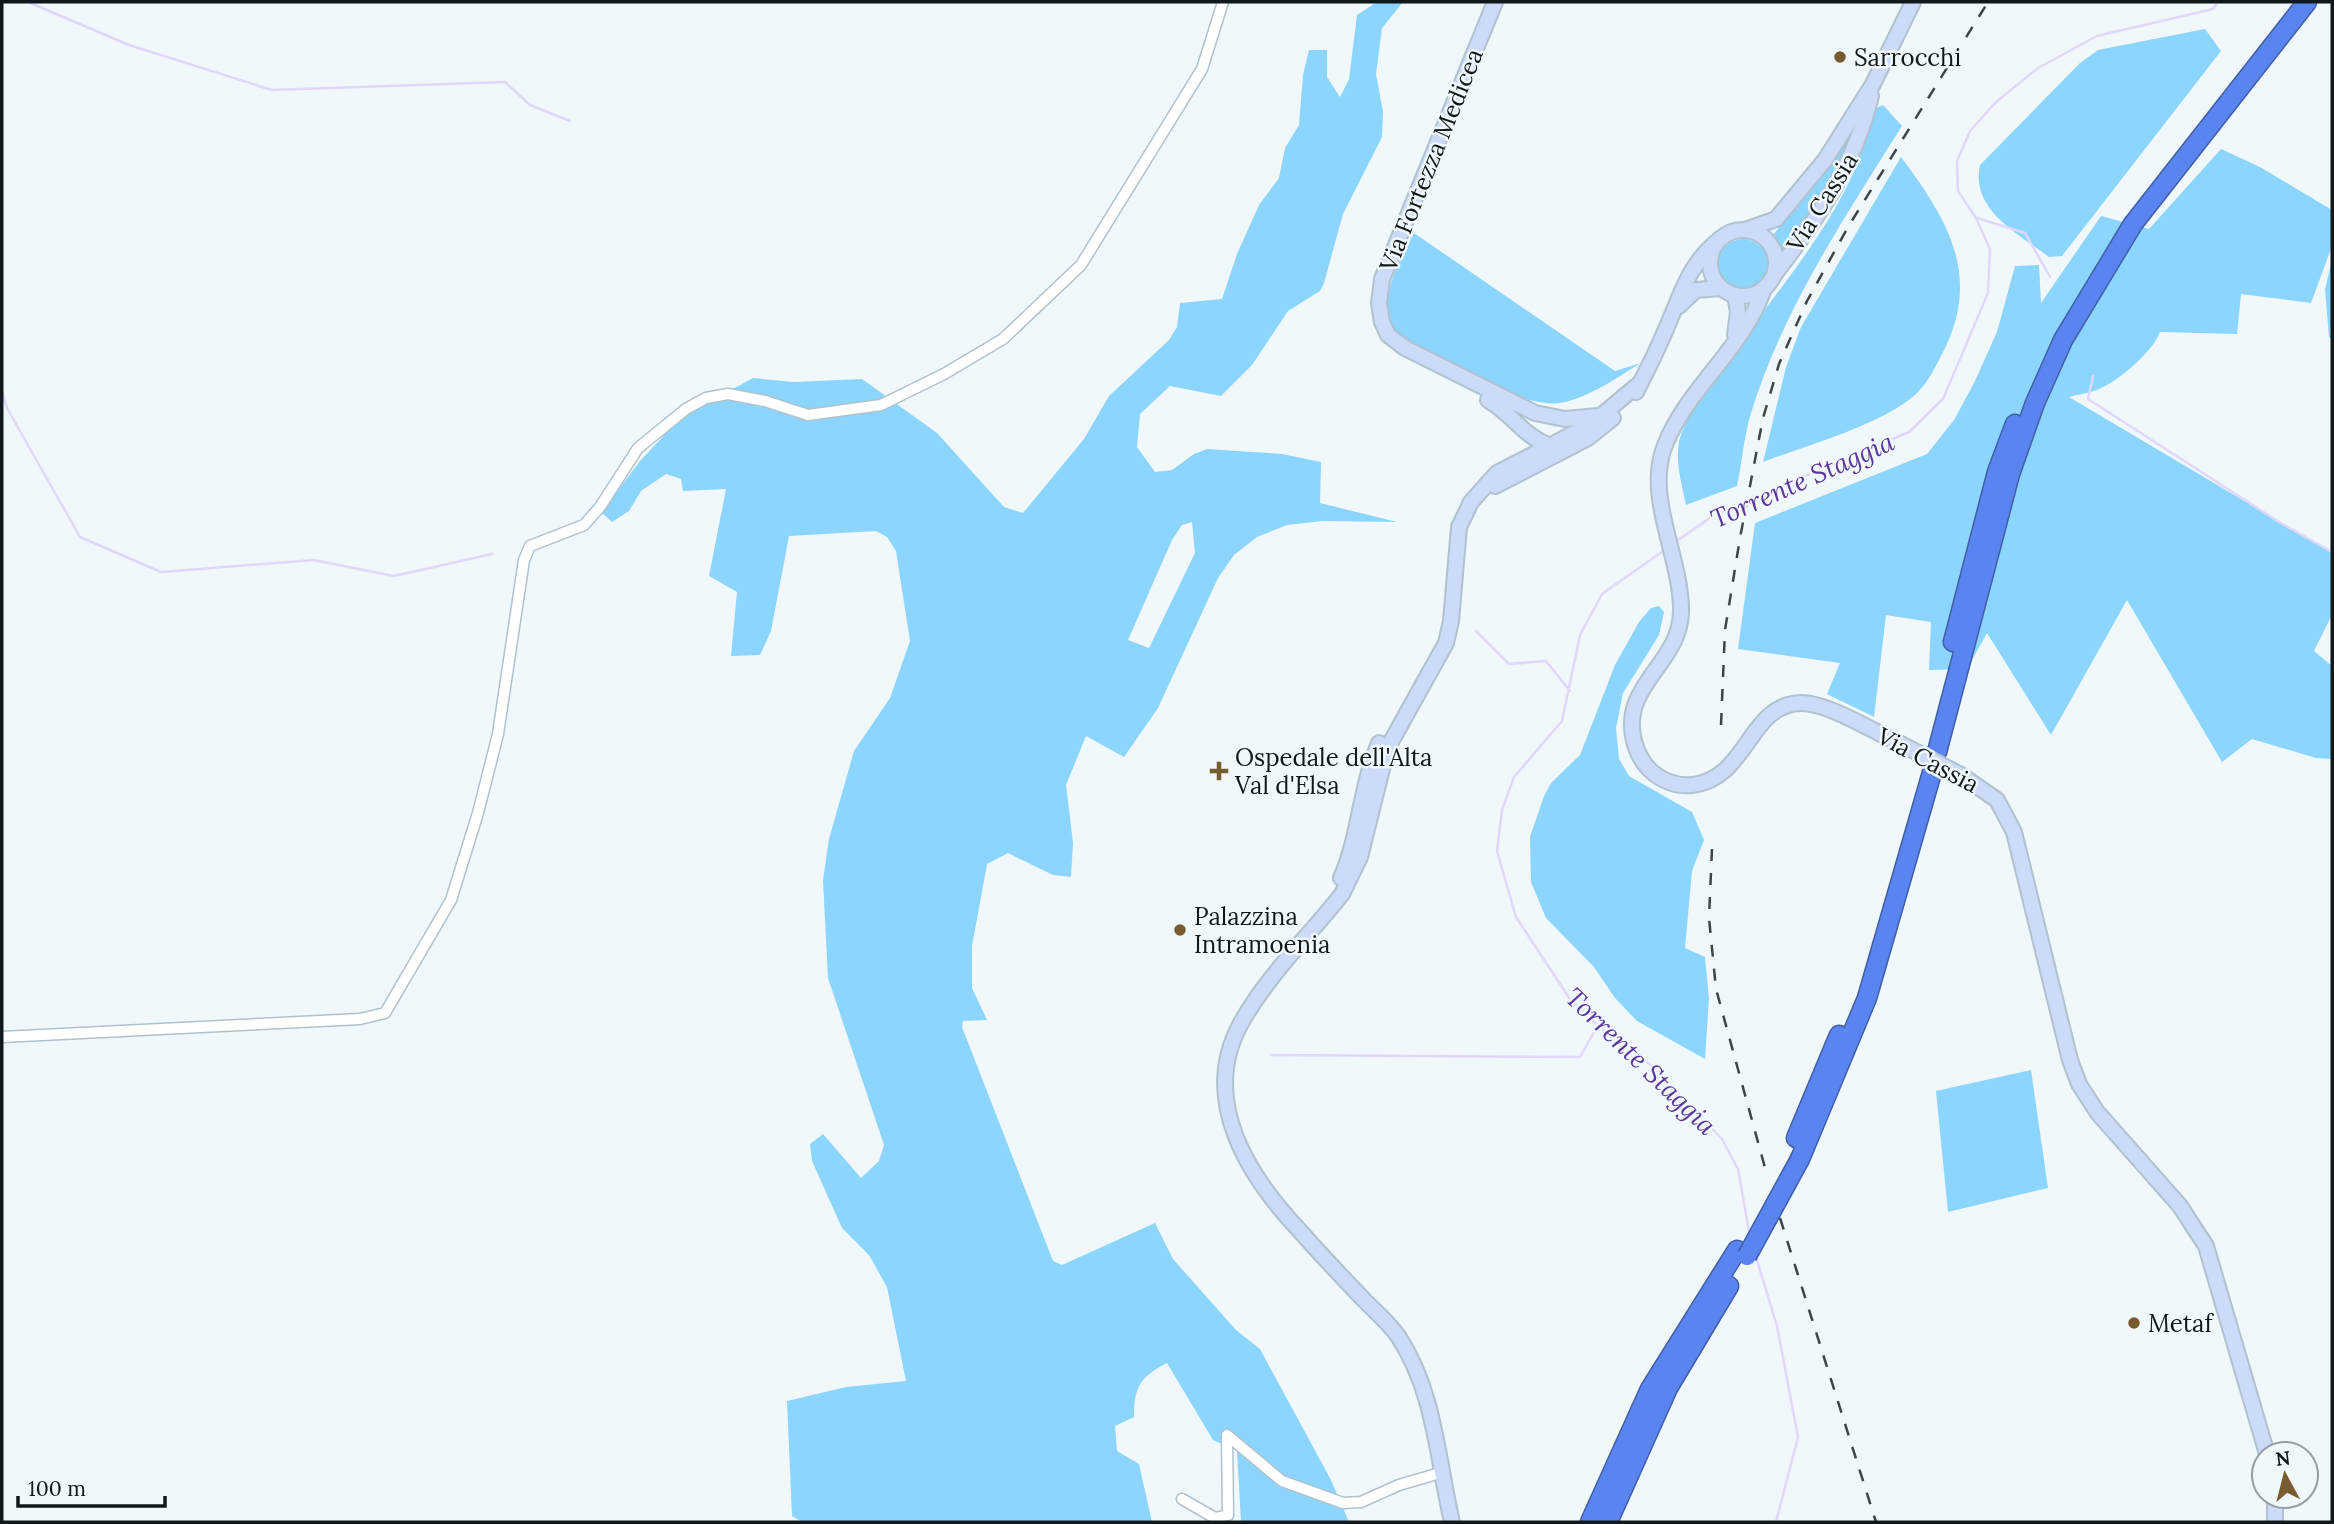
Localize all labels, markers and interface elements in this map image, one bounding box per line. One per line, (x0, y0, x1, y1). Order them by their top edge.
place label: Sarrocchi (1854, 42, 1961, 73)
street label: Via Fortezza Medicea (1372, 44, 1490, 277)
marker: Sarrocchi (1832, 49, 1848, 65)
street label: Via Cassia (1779, 147, 1865, 258)
water label: Torrente Staggia (1705, 424, 1900, 535)
street label: Via Cassia (1871, 720, 1984, 800)
place label: Ospedale dell'Alta Val d'Elsa (1234, 742, 1432, 801)
marker: Ospedale dell'Alta Val d'Elsa (1209, 761, 1229, 781)
place label: Palazzina Intramoenia (1194, 901, 1330, 960)
marker: Palazzina Intramoenia (1172, 922, 1188, 938)
water label: Torrente Staggia (1559, 981, 1724, 1142)
place label: Metaf (2148, 1308, 2214, 1339)
marker: Metaf (2126, 1315, 2142, 1331)
north arrow (2250, 1440, 2320, 1510)
text: N (2274, 1445, 2292, 1471)
scale bar (18, 1464, 164, 1508)
text: 100 m (28, 1475, 86, 1502)

